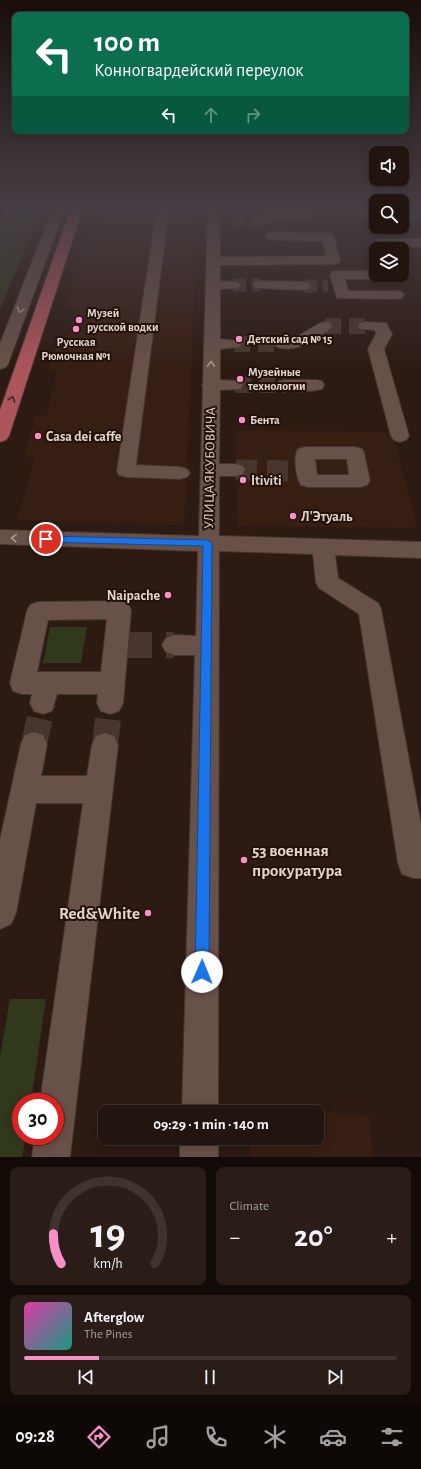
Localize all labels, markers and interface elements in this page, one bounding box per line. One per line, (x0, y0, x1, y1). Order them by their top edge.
icon: left (28, 28, 80, 80)
text: 100 m (94, 29, 160, 57)
text: Конногвардейский переулок (94, 62, 304, 80)
icon: left (158, 104, 180, 126)
icon: ahead (200, 104, 222, 126)
icon: right (242, 104, 264, 126)
map controls (369, 146, 409, 282)
button: sound (369, 146, 409, 186)
button: search (369, 194, 409, 234)
button: layers (369, 242, 409, 282)
one-way arrow (17, 307, 25, 314)
place label: Музей русской водки (87, 307, 159, 334)
marker: Музей русской водки (74, 315, 84, 325)
marker: Русская Рюмочная №1 (71, 324, 81, 334)
place label: Детский сад № 15 (247, 333, 332, 345)
marker: Детский сад № 15 (234, 334, 244, 344)
place label: Русская Рюмочная №1 (41, 336, 111, 362)
one-way arrow (207, 361, 215, 367)
place label: Музейные технологии (247, 366, 306, 392)
marker: Музейные технологии (235, 374, 245, 384)
one-way arrow (8, 395, 16, 402)
street label: УЛИЦА ЯКУБОВИЧА (202, 407, 218, 529)
place label: Бента (250, 414, 280, 426)
marker: Бента (237, 415, 247, 425)
place label: Casa dei caffe (46, 430, 122, 444)
marker: Casa dei caffe (33, 431, 43, 441)
place label: Itiviti (251, 474, 282, 488)
marker: Itiviti (238, 475, 248, 485)
place label: Л'Этуаль (301, 510, 353, 524)
marker: Л'Этуаль (288, 511, 298, 521)
pin (29, 522, 63, 556)
icon: arrive (35, 528, 57, 550)
one-way arrow (11, 534, 17, 542)
place label: Naipache (107, 589, 160, 603)
marker: Naipache (163, 590, 173, 600)
place label: 53 военная прокуратура (252, 842, 342, 880)
marker: 53 военная прокуратура (239, 855, 249, 865)
place label: Red&White (59, 905, 140, 922)
marker: Red&White (143, 908, 153, 918)
position arrow (181, 951, 223, 993)
speed limit sign: 30 (12, 1093, 64, 1145)
text: 09:29 · 1 min · 140 m (153, 1117, 269, 1132)
text: Climate (230, 1200, 269, 1213)
text: 19 (90, 1214, 125, 1255)
text: 20° (294, 1222, 333, 1252)
text: − (230, 1226, 240, 1248)
text: + (386, 1226, 397, 1248)
text: km/h (93, 1257, 122, 1271)
text: Afterglow (84, 1310, 144, 1325)
text: The Pines (84, 1328, 133, 1341)
icon: previous (75, 1366, 97, 1388)
icon: pause (199, 1366, 221, 1388)
icon: next (324, 1366, 346, 1388)
icon: directions (85, 1423, 113, 1451)
icon: music (144, 1423, 172, 1451)
icon: phone (202, 1423, 230, 1451)
icon: climate (261, 1423, 289, 1451)
icon: car (319, 1423, 347, 1451)
icon: filters (378, 1423, 406, 1451)
text: 09:28 (15, 1428, 55, 1446)

